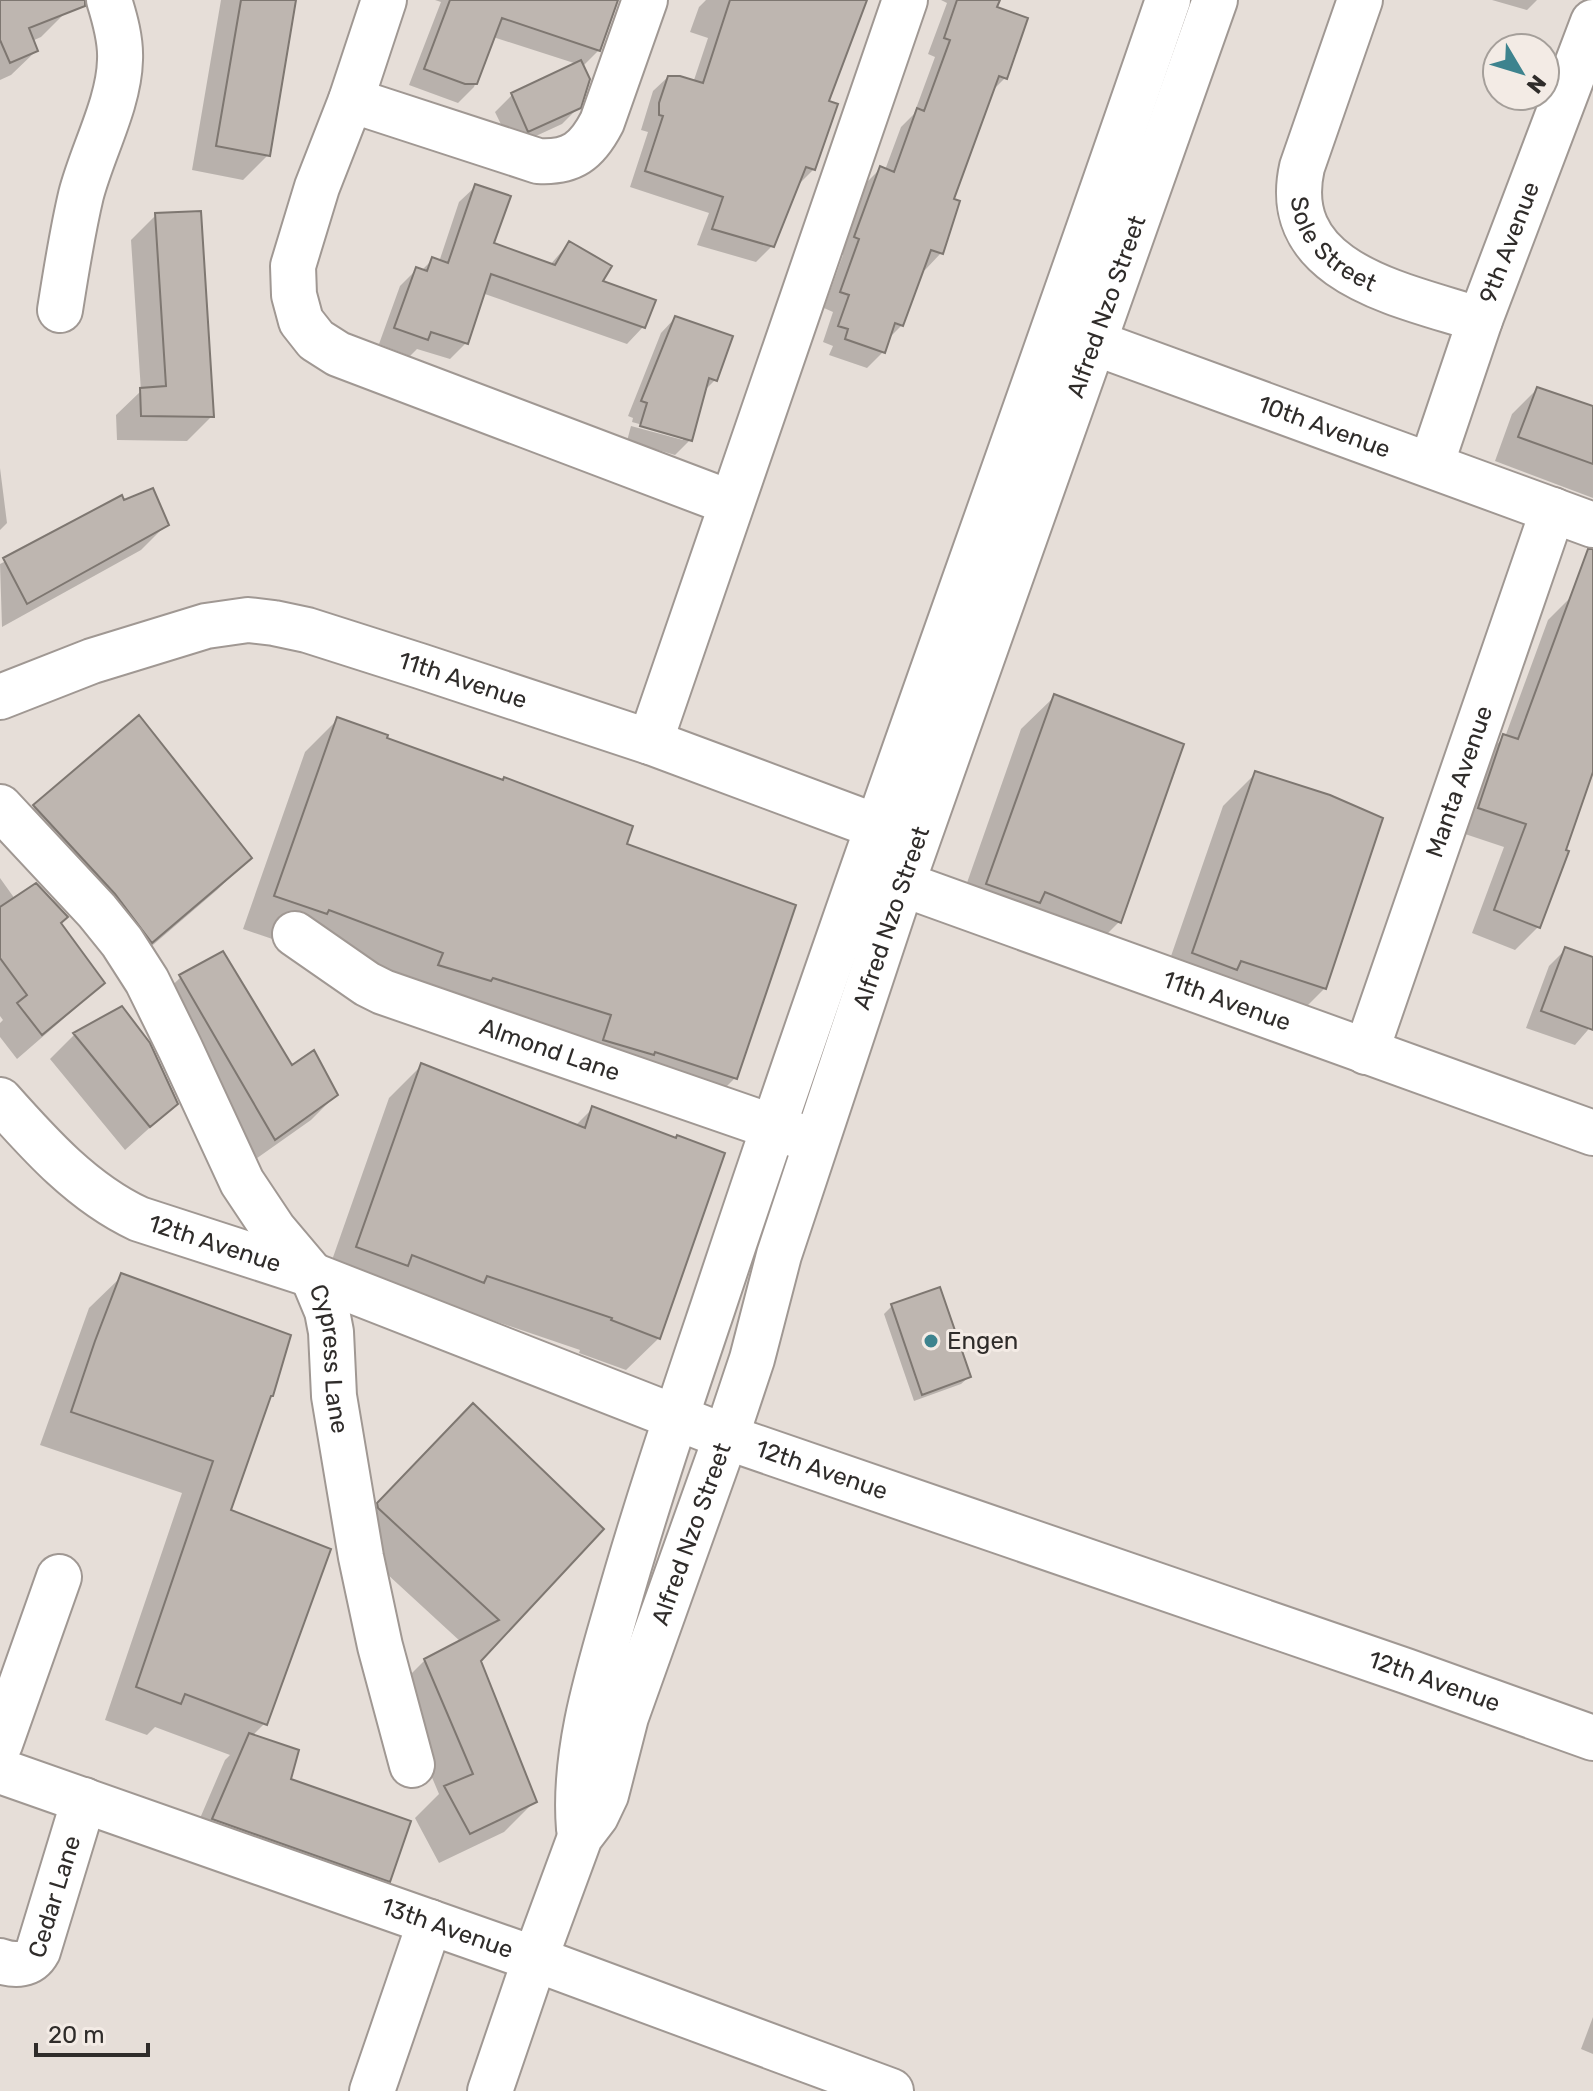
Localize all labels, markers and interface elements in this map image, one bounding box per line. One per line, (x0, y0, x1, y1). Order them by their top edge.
north arrow (1481, 32, 1561, 112)
text: N (1521, 69, 1552, 99)
street label: 9th Avenue (1474, 178, 1545, 307)
street label: Sole Street (1285, 195, 1381, 298)
street label: Alfred Nzo Street (1061, 212, 1152, 402)
street label: 10th Avenue (1254, 390, 1394, 464)
street label: 11th Avenue (395, 646, 531, 714)
street label: Manta Avenue (1420, 702, 1498, 861)
street label: Alfred Nzo Street (847, 823, 935, 1013)
street label: 11th Avenue (1159, 965, 1295, 1037)
street label: Almond Lane (476, 1013, 624, 1087)
street label: 12th Avenue (145, 1209, 285, 1278)
street label: Cypress Lane (303, 1280, 354, 1436)
place label: Engen (947, 1327, 1018, 1355)
marker: Engen (922, 1332, 940, 1350)
street label: 12th Avenue (752, 1434, 891, 1506)
street label: Alfred Nzo Street (646, 1439, 737, 1629)
street label: 12th Avenue (1365, 1645, 1504, 1718)
street label: Cedar Lane (23, 1832, 86, 1961)
street label: 13th Avenue (377, 1892, 517, 1964)
scale bar (36, 2007, 148, 2057)
text: 20 m (48, 2021, 105, 2049)

